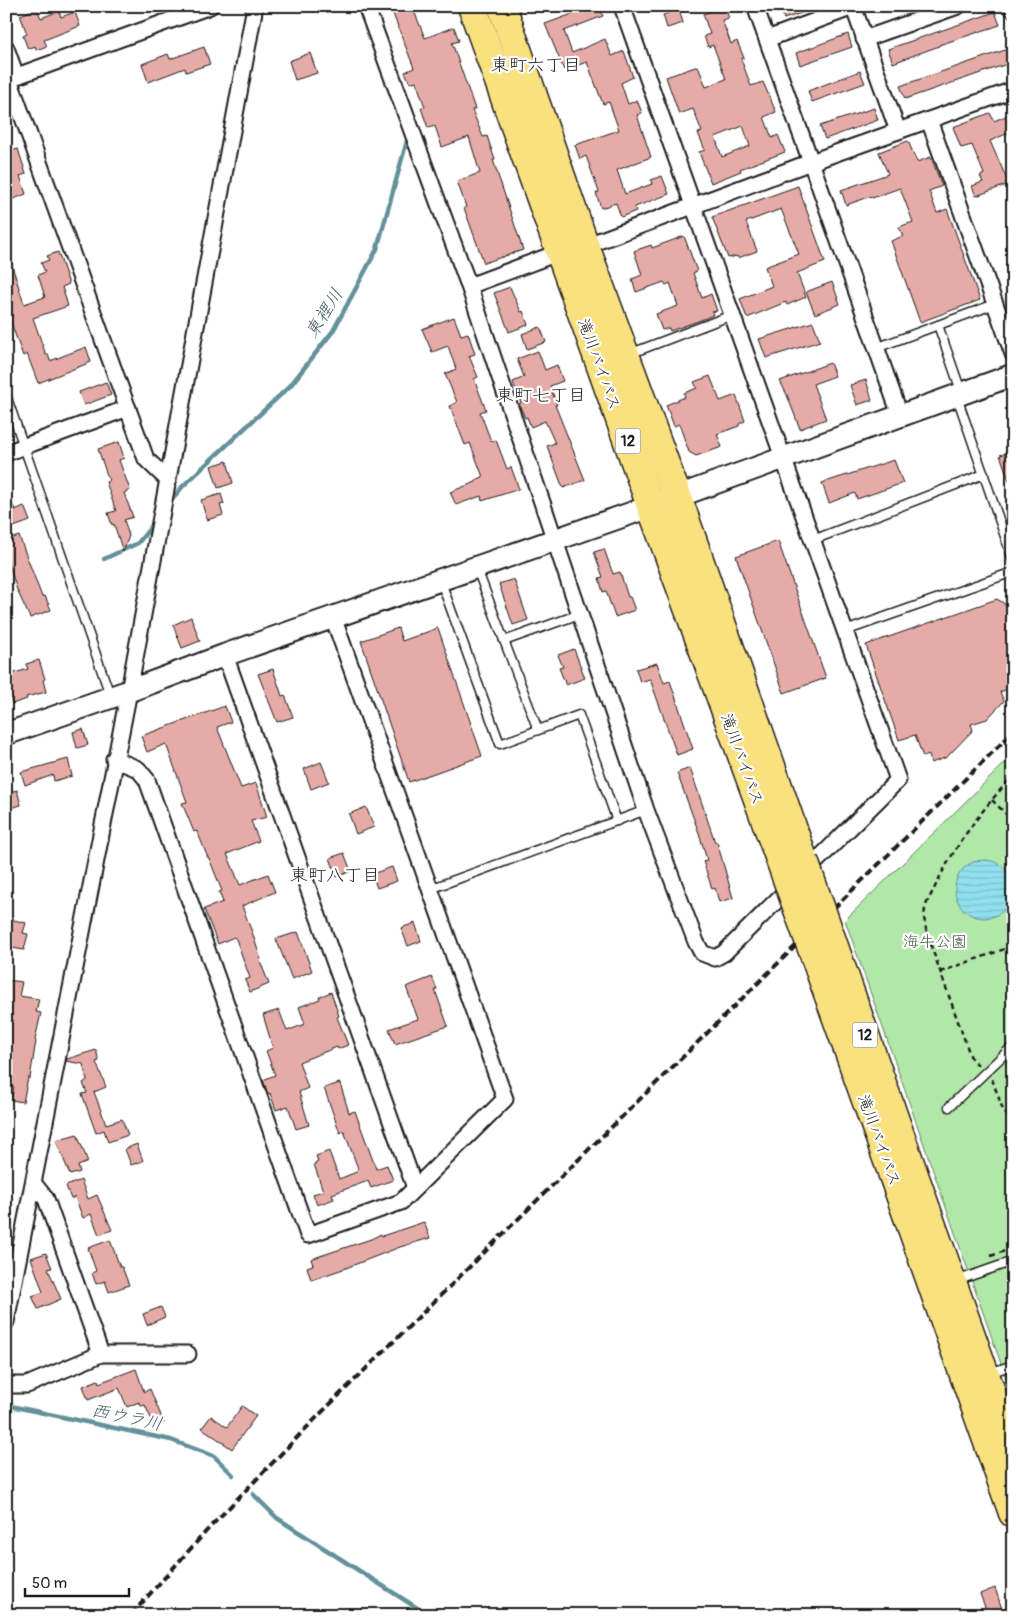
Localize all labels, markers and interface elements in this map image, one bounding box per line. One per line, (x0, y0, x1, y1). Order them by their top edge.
district label: 東町六丁目 (491, 54, 581, 77)
water label: 東裡川 (300, 284, 348, 342)
street label: 滝川バイパス (573, 316, 625, 413)
district label: 東町七丁目 (496, 384, 586, 407)
road number: 12 (616, 428, 640, 454)
street label: 滝川バイパス (716, 711, 768, 808)
district label: 東町八丁目 (290, 864, 380, 887)
park label: 海牛公園 (903, 932, 967, 952)
road number: 12 (852, 1022, 878, 1048)
street label: 滝川バイパス (853, 1092, 905, 1189)
water label: 西ウラ川 (89, 1399, 165, 1436)
scale bar (25, 1566, 129, 1598)
text: 50 m (32, 1574, 67, 1593)

